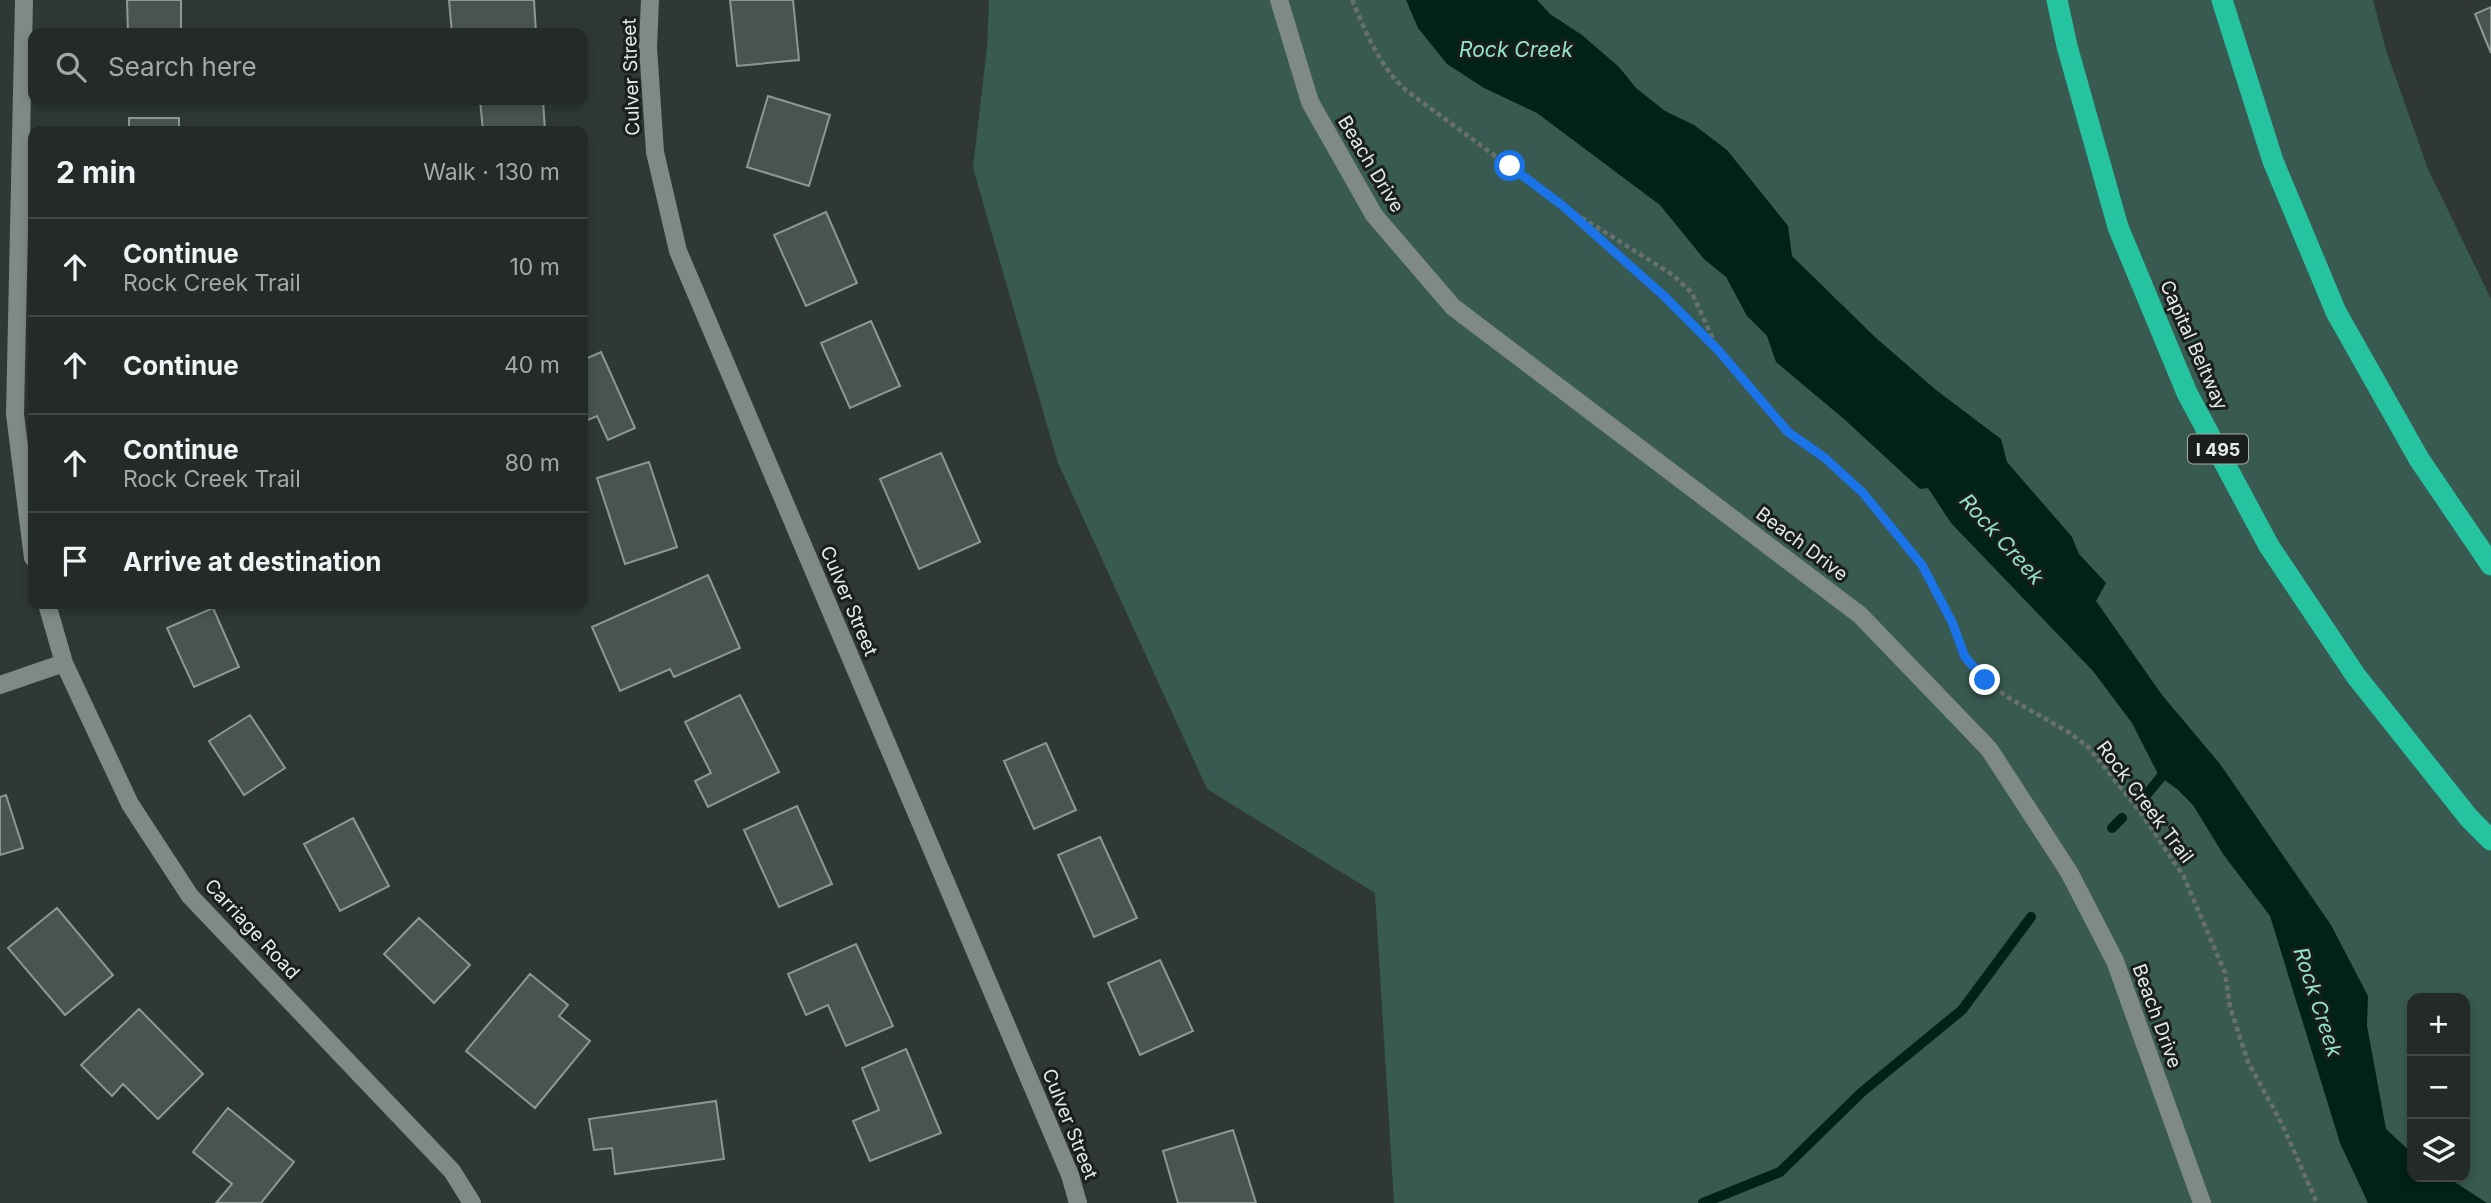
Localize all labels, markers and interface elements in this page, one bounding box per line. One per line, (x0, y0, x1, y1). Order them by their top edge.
street label: Culver Street (617, 18, 645, 136)
search box (28, 28, 588, 105)
water label: Rock Creek (1459, 37, 1573, 62)
icon: search (52, 48, 90, 86)
text: Search here (108, 51, 257, 82)
street label: Beach Drive (1333, 111, 1409, 217)
route start (1494, 150, 1525, 181)
text: 2 min (56, 154, 136, 190)
text: Walk · 130 m (423, 158, 560, 186)
text: Continue (123, 238, 239, 269)
icon: ahead (56, 248, 94, 286)
text: 10 m (510, 253, 560, 281)
text: Rock Creek Trail (123, 269, 301, 297)
street label: Capital Beltway (2155, 277, 2233, 414)
icon: ahead (56, 346, 94, 384)
text: Continue (123, 350, 239, 381)
text: 40 m (504, 351, 560, 379)
text: Continue (123, 434, 239, 465)
road number: I 495 (2188, 434, 2248, 463)
icon: ahead (56, 444, 94, 482)
text: 80 m (505, 449, 560, 477)
text: Rock Creek Trail (123, 465, 301, 493)
water label: Rock Creek (1955, 488, 2050, 590)
street label: Beach Drive (1752, 502, 1852, 586)
icon: arrive (56, 542, 94, 580)
street label: Culver Street (815, 543, 883, 659)
text: Arrive at destination (123, 546, 382, 577)
route end (1969, 664, 2000, 695)
street label: Rock Creek Trail (2092, 736, 2198, 868)
street label: Carriage Road (200, 874, 304, 984)
water label: Rock Creek (2289, 944, 2348, 1060)
street label: Beach Drive (2128, 961, 2186, 1071)
map controls (2407, 993, 2470, 1182)
button: + (2407, 993, 2470, 1056)
button: − (2407, 1056, 2470, 1119)
street label: Culver Street (1037, 1065, 1103, 1183)
button: layers (2407, 1119, 2470, 1182)

